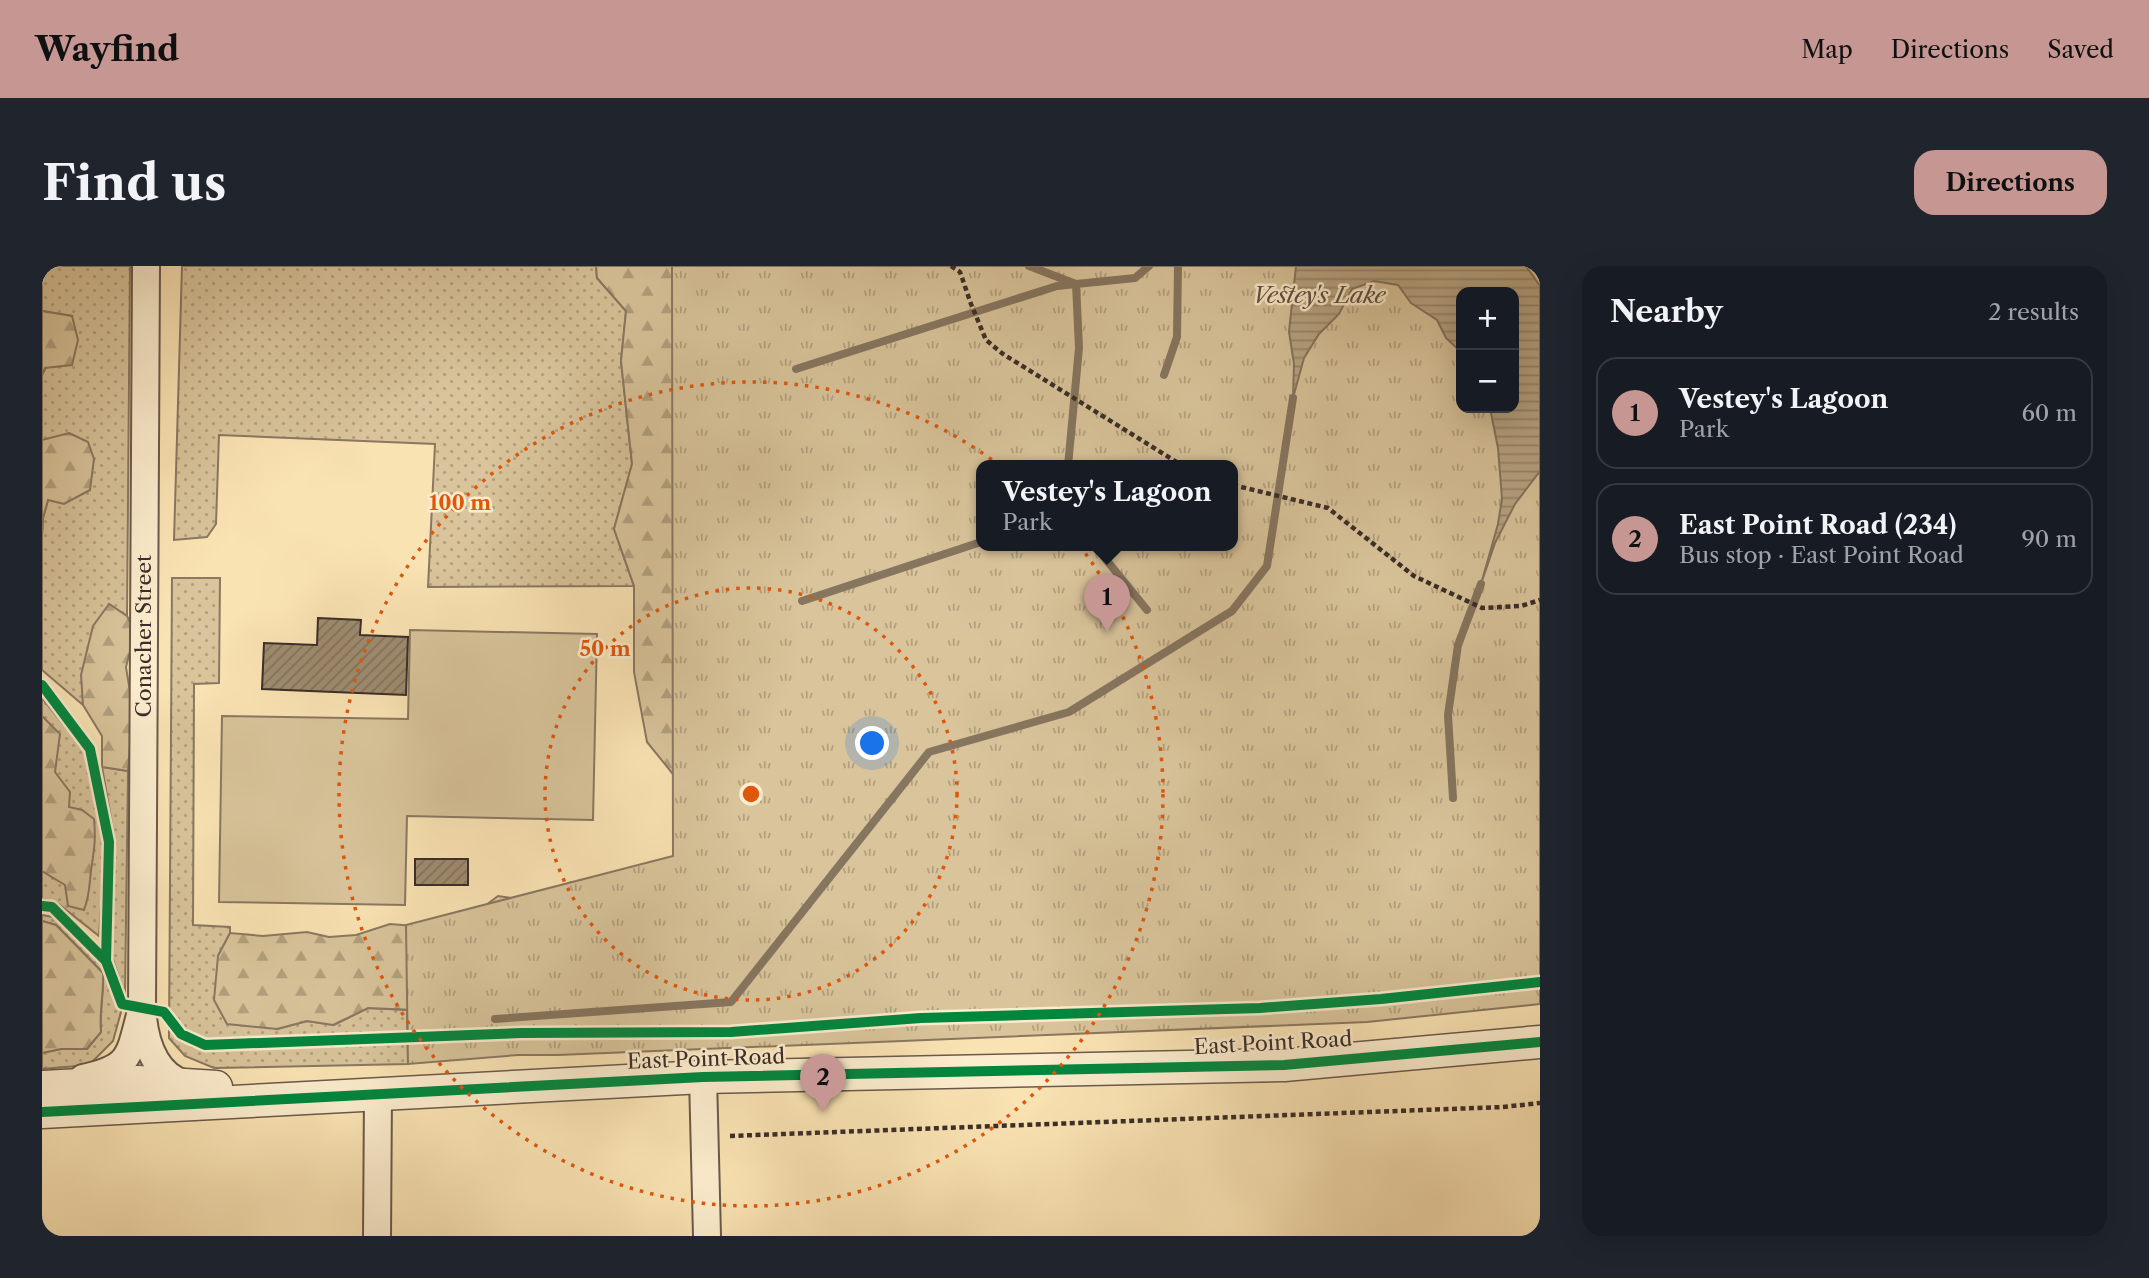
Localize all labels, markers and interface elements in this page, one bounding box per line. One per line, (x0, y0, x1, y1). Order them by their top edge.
text: Wayfind (35, 29, 179, 70)
text: Map (1801, 35, 1853, 64)
text: Directions (1891, 35, 2009, 64)
text: Saved (2047, 35, 2114, 64)
button: Directions (1914, 150, 2107, 215)
text: Find us (42, 152, 226, 213)
water label: Vestey's Lake (1252, 281, 1386, 309)
map controls (1456, 287, 1519, 413)
button: + (1456, 287, 1519, 350)
text: Nearby (1610, 293, 1723, 330)
text: 2 results (1988, 298, 2079, 326)
button: − (1456, 350, 1519, 413)
text: Vestey's Lagoon (1679, 383, 1888, 415)
text: 1 (1630, 399, 1640, 427)
text: 60 m (2021, 399, 2077, 427)
text: Park (1679, 415, 1729, 443)
popup (976, 460, 1238, 551)
text: Vestey's Lagoon (1002, 476, 1212, 508)
text: 100 m (429, 490, 491, 515)
text: Park (1002, 508, 1052, 536)
text: East Point Road (234) (1679, 509, 1956, 541)
text: 2 (1628, 525, 1642, 553)
text: 90 m (2021, 525, 2077, 553)
text: Bus stop · East Point Road (1679, 541, 1964, 569)
street label: Conacher Street (131, 554, 156, 717)
pin: 1 (1084, 574, 1130, 632)
text: 50 m (579, 636, 631, 661)
your location (855, 726, 889, 760)
centre of rings (739, 782, 763, 806)
street label: East Point Road (1193, 1026, 1353, 1059)
street label: East Point Road (626, 1043, 786, 1074)
pin: 2 (800, 1054, 846, 1112)

